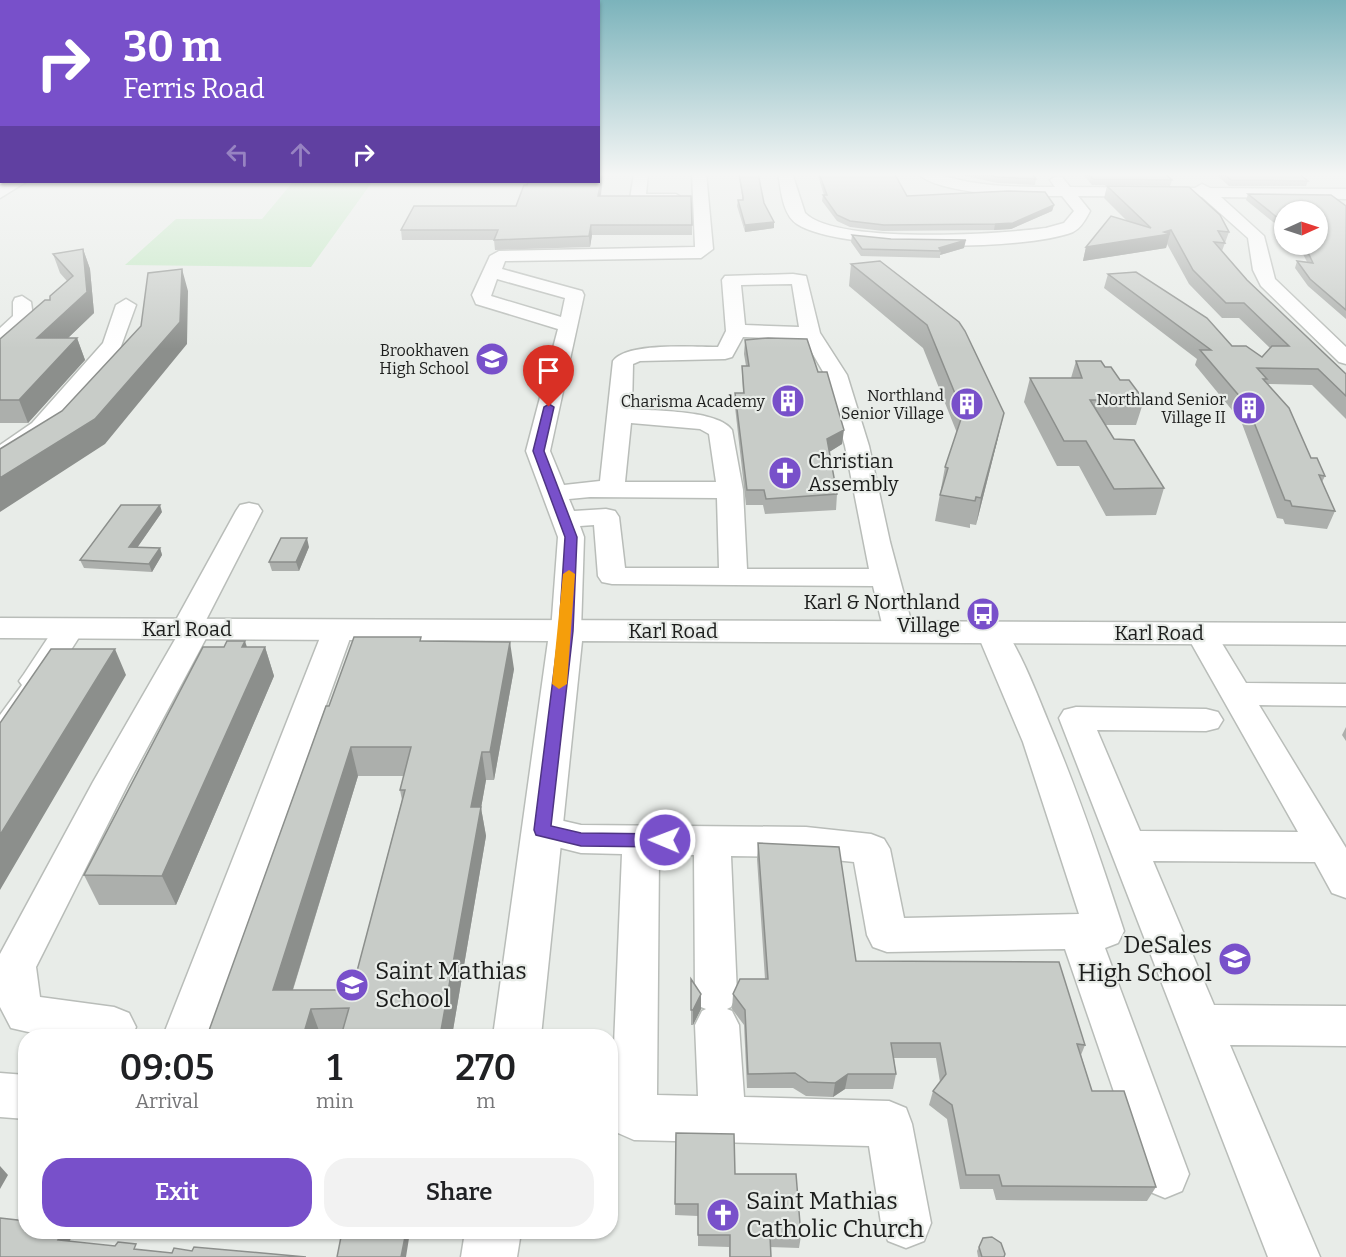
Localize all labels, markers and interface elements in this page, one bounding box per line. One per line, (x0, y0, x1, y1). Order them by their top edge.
text: 30 m (123, 22, 222, 72)
icon: right (24, 24, 102, 102)
text: Ferris Road (123, 73, 265, 105)
icon: left (221, 138, 254, 171)
icon: ahead (284, 138, 317, 171)
icon: right (347, 138, 380, 171)
north arrow (1274, 201, 1328, 255)
map controls (1274, 201, 1328, 255)
place label: Brookhaven High School (379, 341, 469, 378)
school or university icon: Brookhaven High School (474, 341, 510, 377)
pin (523, 345, 574, 407)
icon: arrive (532, 354, 565, 387)
building icon: Charisma Academy (770, 383, 806, 419)
place label: Northland Senior Village (841, 386, 945, 423)
building icon: Northland Senior Village (949, 386, 985, 422)
place label: Northland Senior Village II (1096, 390, 1226, 427)
building icon: Northland Senior Village II (1231, 390, 1267, 426)
place label: Charisma Academy (621, 392, 766, 411)
place label: Christian Assembly (808, 449, 899, 496)
church icon: Christian Assembly (767, 455, 803, 491)
place label: Karl & Northland Village (803, 590, 960, 637)
bus stop icon: Karl & Northland Village (965, 596, 1001, 632)
street label: Karl Road (142, 617, 232, 641)
street label: Karl Road (628, 619, 718, 643)
street label: Karl Road (1114, 621, 1204, 645)
position arrow (633, 808, 697, 872)
place label: DeSales High School (1078, 931, 1212, 987)
school or university icon: DeSales High School (1217, 941, 1253, 977)
place label: Saint Mathias School (375, 957, 527, 1013)
school or university icon: Saint Mathias School (334, 967, 370, 1003)
text: 09:05 (120, 1046, 214, 1090)
text: 1 (327, 1046, 342, 1090)
text: 270 (455, 1046, 516, 1090)
text: Arrival (135, 1089, 199, 1113)
text: min (316, 1089, 354, 1113)
text: m (476, 1089, 495, 1113)
button: Exit (42, 1158, 312, 1227)
button: Share (324, 1158, 594, 1227)
place label: Saint Mathias Catholic Church (746, 1187, 924, 1243)
church icon: Saint Mathias Catholic Church (705, 1197, 741, 1233)

